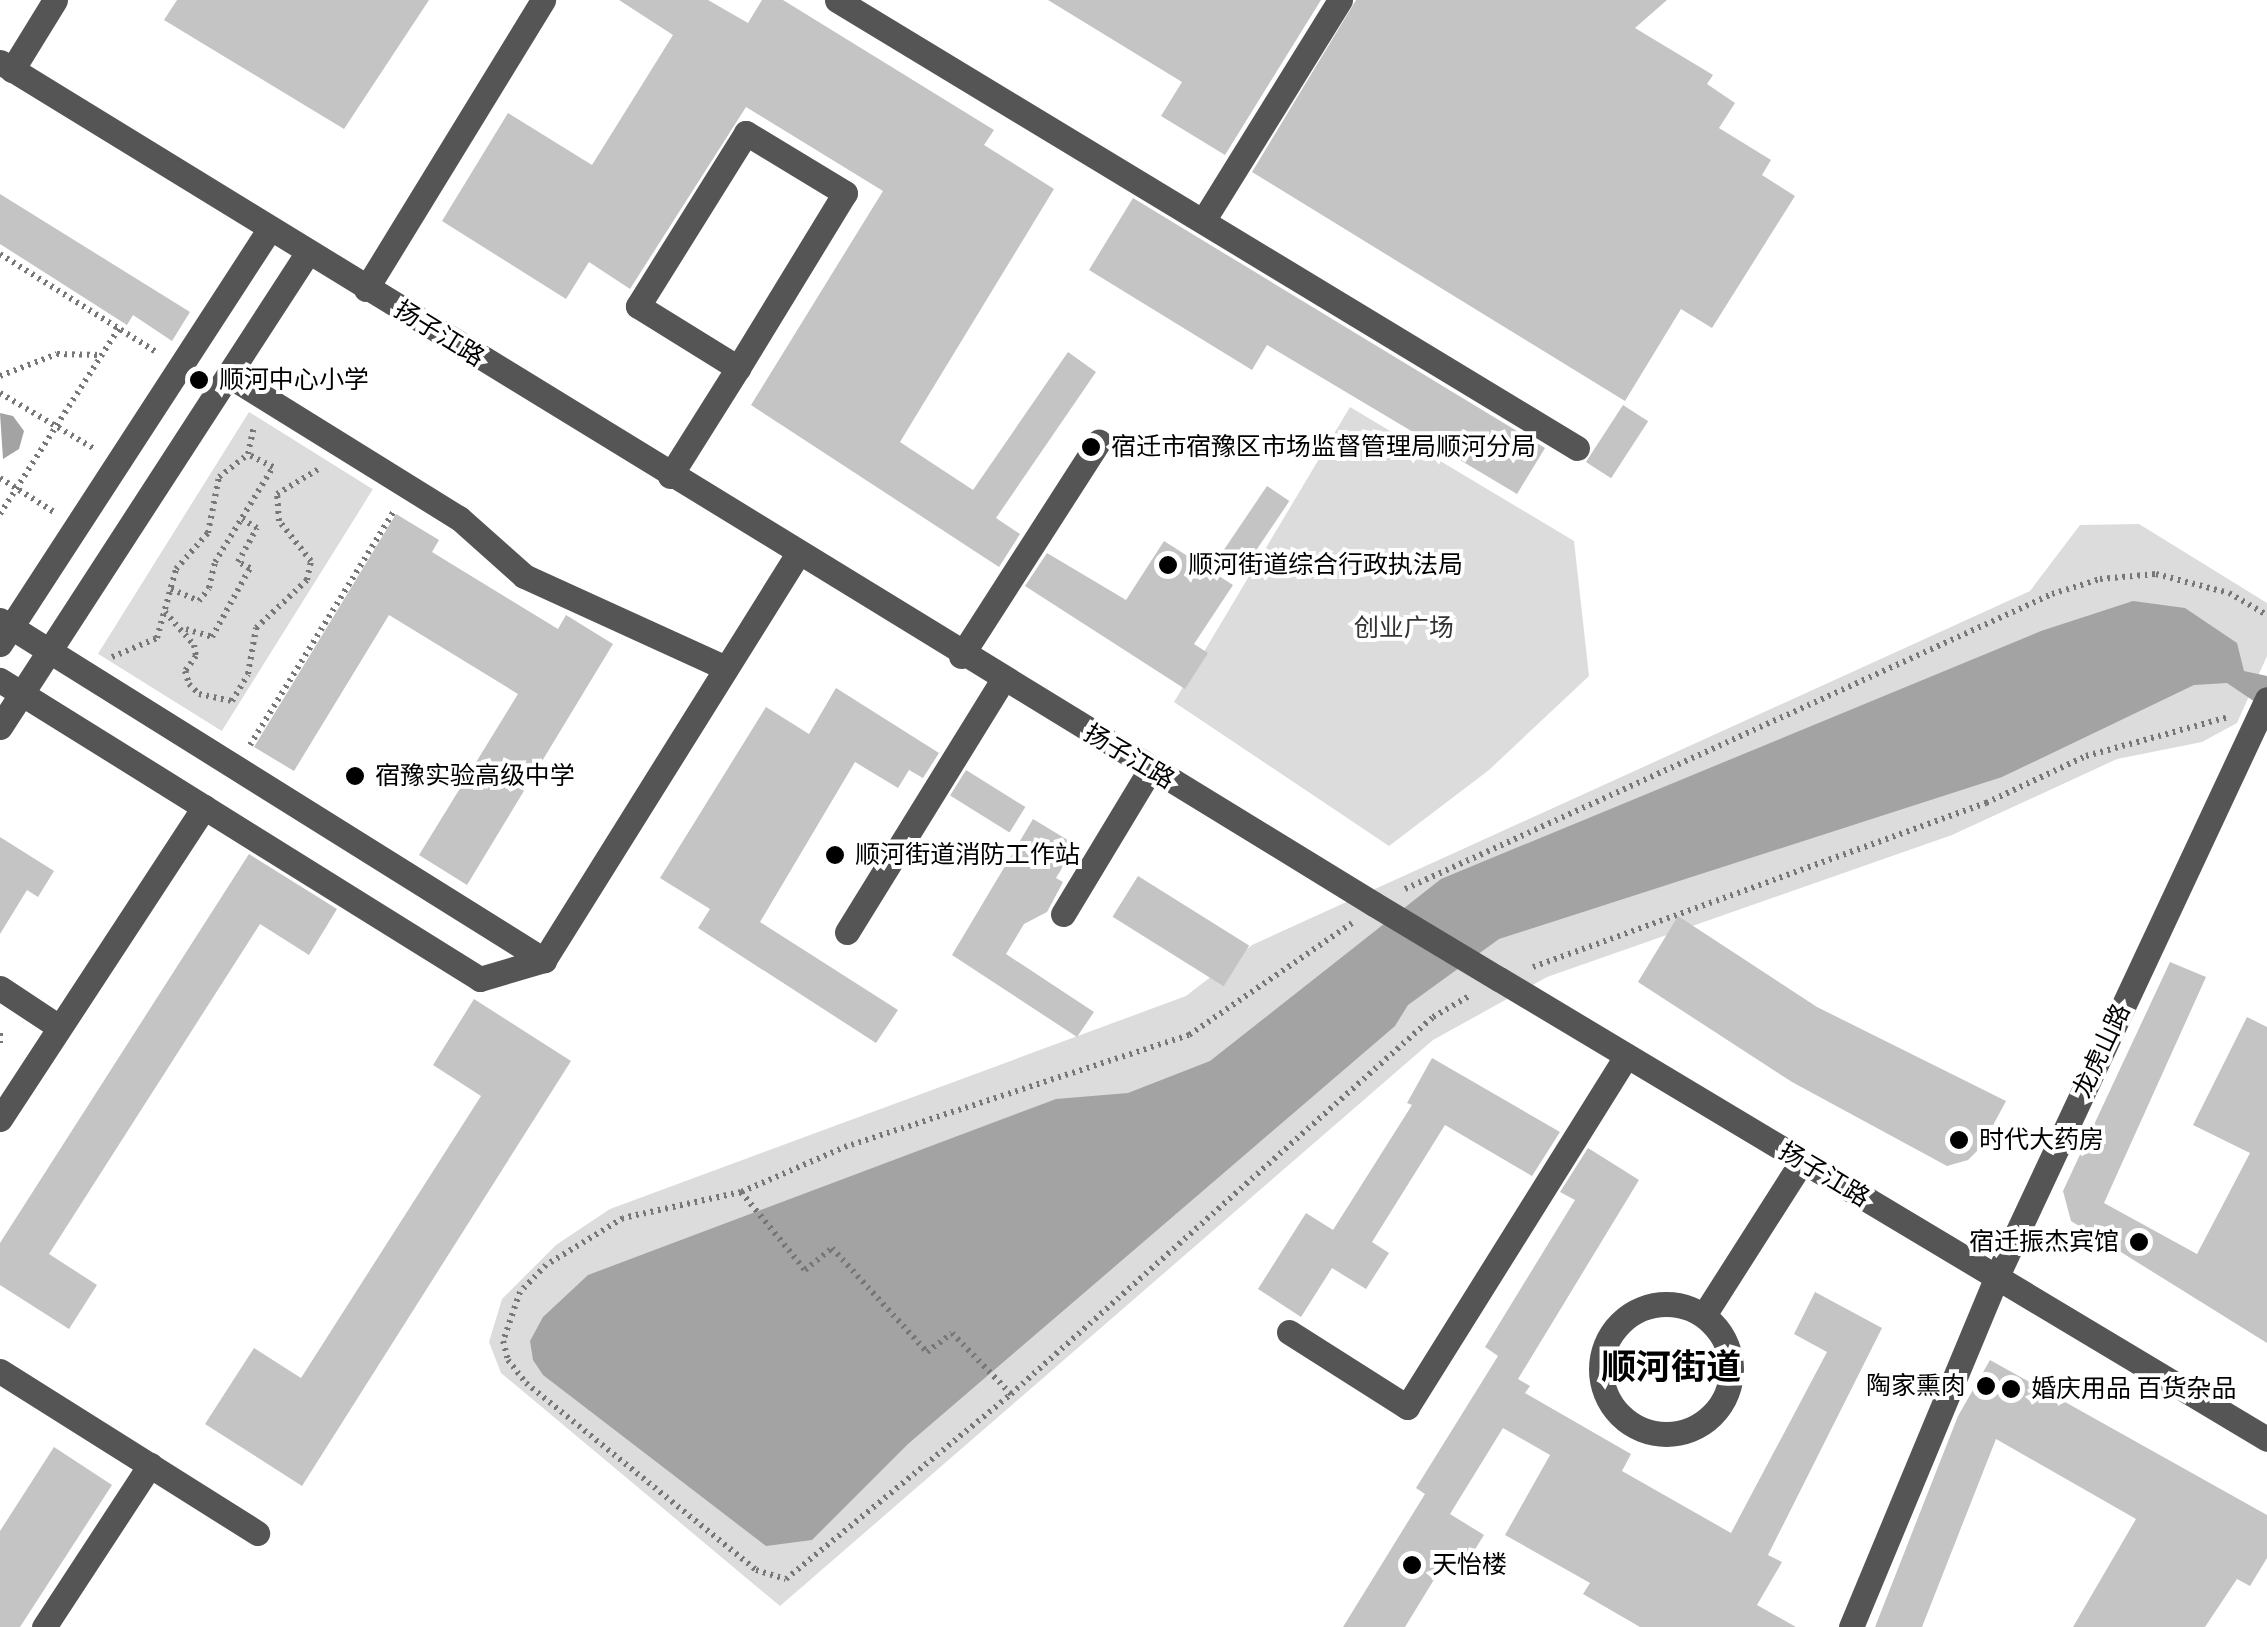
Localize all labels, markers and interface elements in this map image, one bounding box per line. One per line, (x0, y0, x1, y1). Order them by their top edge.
street label: 扬子江路 (389, 295, 489, 373)
place label: 顺河中心小学 (219, 365, 369, 395)
marker: 顺河中心小学 (188, 369, 210, 391)
place label: 宿迁市宿豫区市场监督管理局顺河分局 (1111, 432, 1536, 462)
marker: 宿迁市宿豫区市场监督管理局顺河分局 (1080, 436, 1102, 458)
place label: 顺河街道综合行政执法局 (1188, 550, 1463, 580)
marker: 顺河街道综合行政执法局 (1157, 554, 1179, 576)
park label: 创业广场 (1354, 613, 1454, 643)
street label: 扬子江路 (1078, 718, 1180, 796)
place label: 宿豫实验高级中学 (375, 761, 575, 791)
marker: 宿豫实验高级中学 (344, 765, 366, 787)
place label: 顺河街道消防工作站 (855, 840, 1080, 870)
marker: 顺河街道消防工作站 (824, 844, 846, 866)
street label: 龙虎山路 (2067, 999, 2137, 1103)
place label: 时代大药房 (1979, 1125, 2104, 1155)
marker: 时代大药房 (1948, 1129, 1970, 1151)
street label: 扬子江路 (1773, 1136, 1875, 1214)
place label: 宿迁振杰宾馆 (1969, 1227, 2119, 1257)
marker: 宿迁振杰宾馆 (2128, 1231, 2150, 1253)
district label: 顺河街道 (1601, 1347, 1741, 1389)
place label: 陶家熏肉 (1866, 1371, 1966, 1401)
place label: 婚庆用品 百货杂品 (2031, 1374, 2236, 1404)
marker: 陶家熏肉 (1975, 1375, 1997, 1397)
marker: 婚庆用品 百货杂品 (2000, 1378, 2022, 1400)
place label: 天怡楼 (1432, 1550, 1507, 1580)
marker: 天怡楼 (1401, 1554, 1423, 1576)

